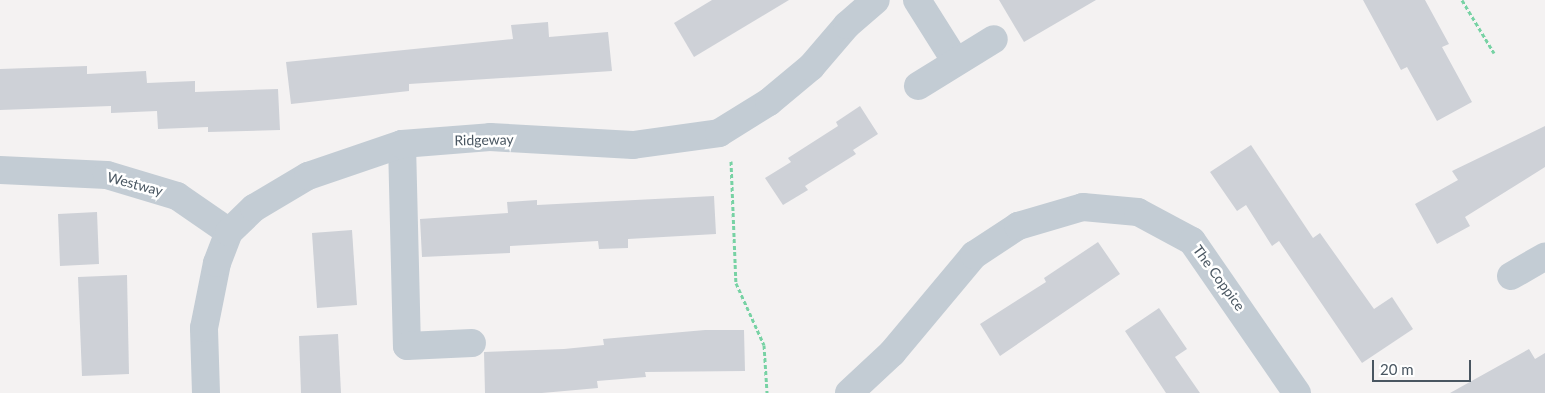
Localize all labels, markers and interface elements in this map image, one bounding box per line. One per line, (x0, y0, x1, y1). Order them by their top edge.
street label: Ridgeway (454, 131, 514, 149)
street label: Westway (105, 168, 165, 200)
street label: The Coppice (1190, 242, 1248, 314)
scale bar (1375, 350, 1474, 382)
text: 20 m (1380, 360, 1414, 378)

